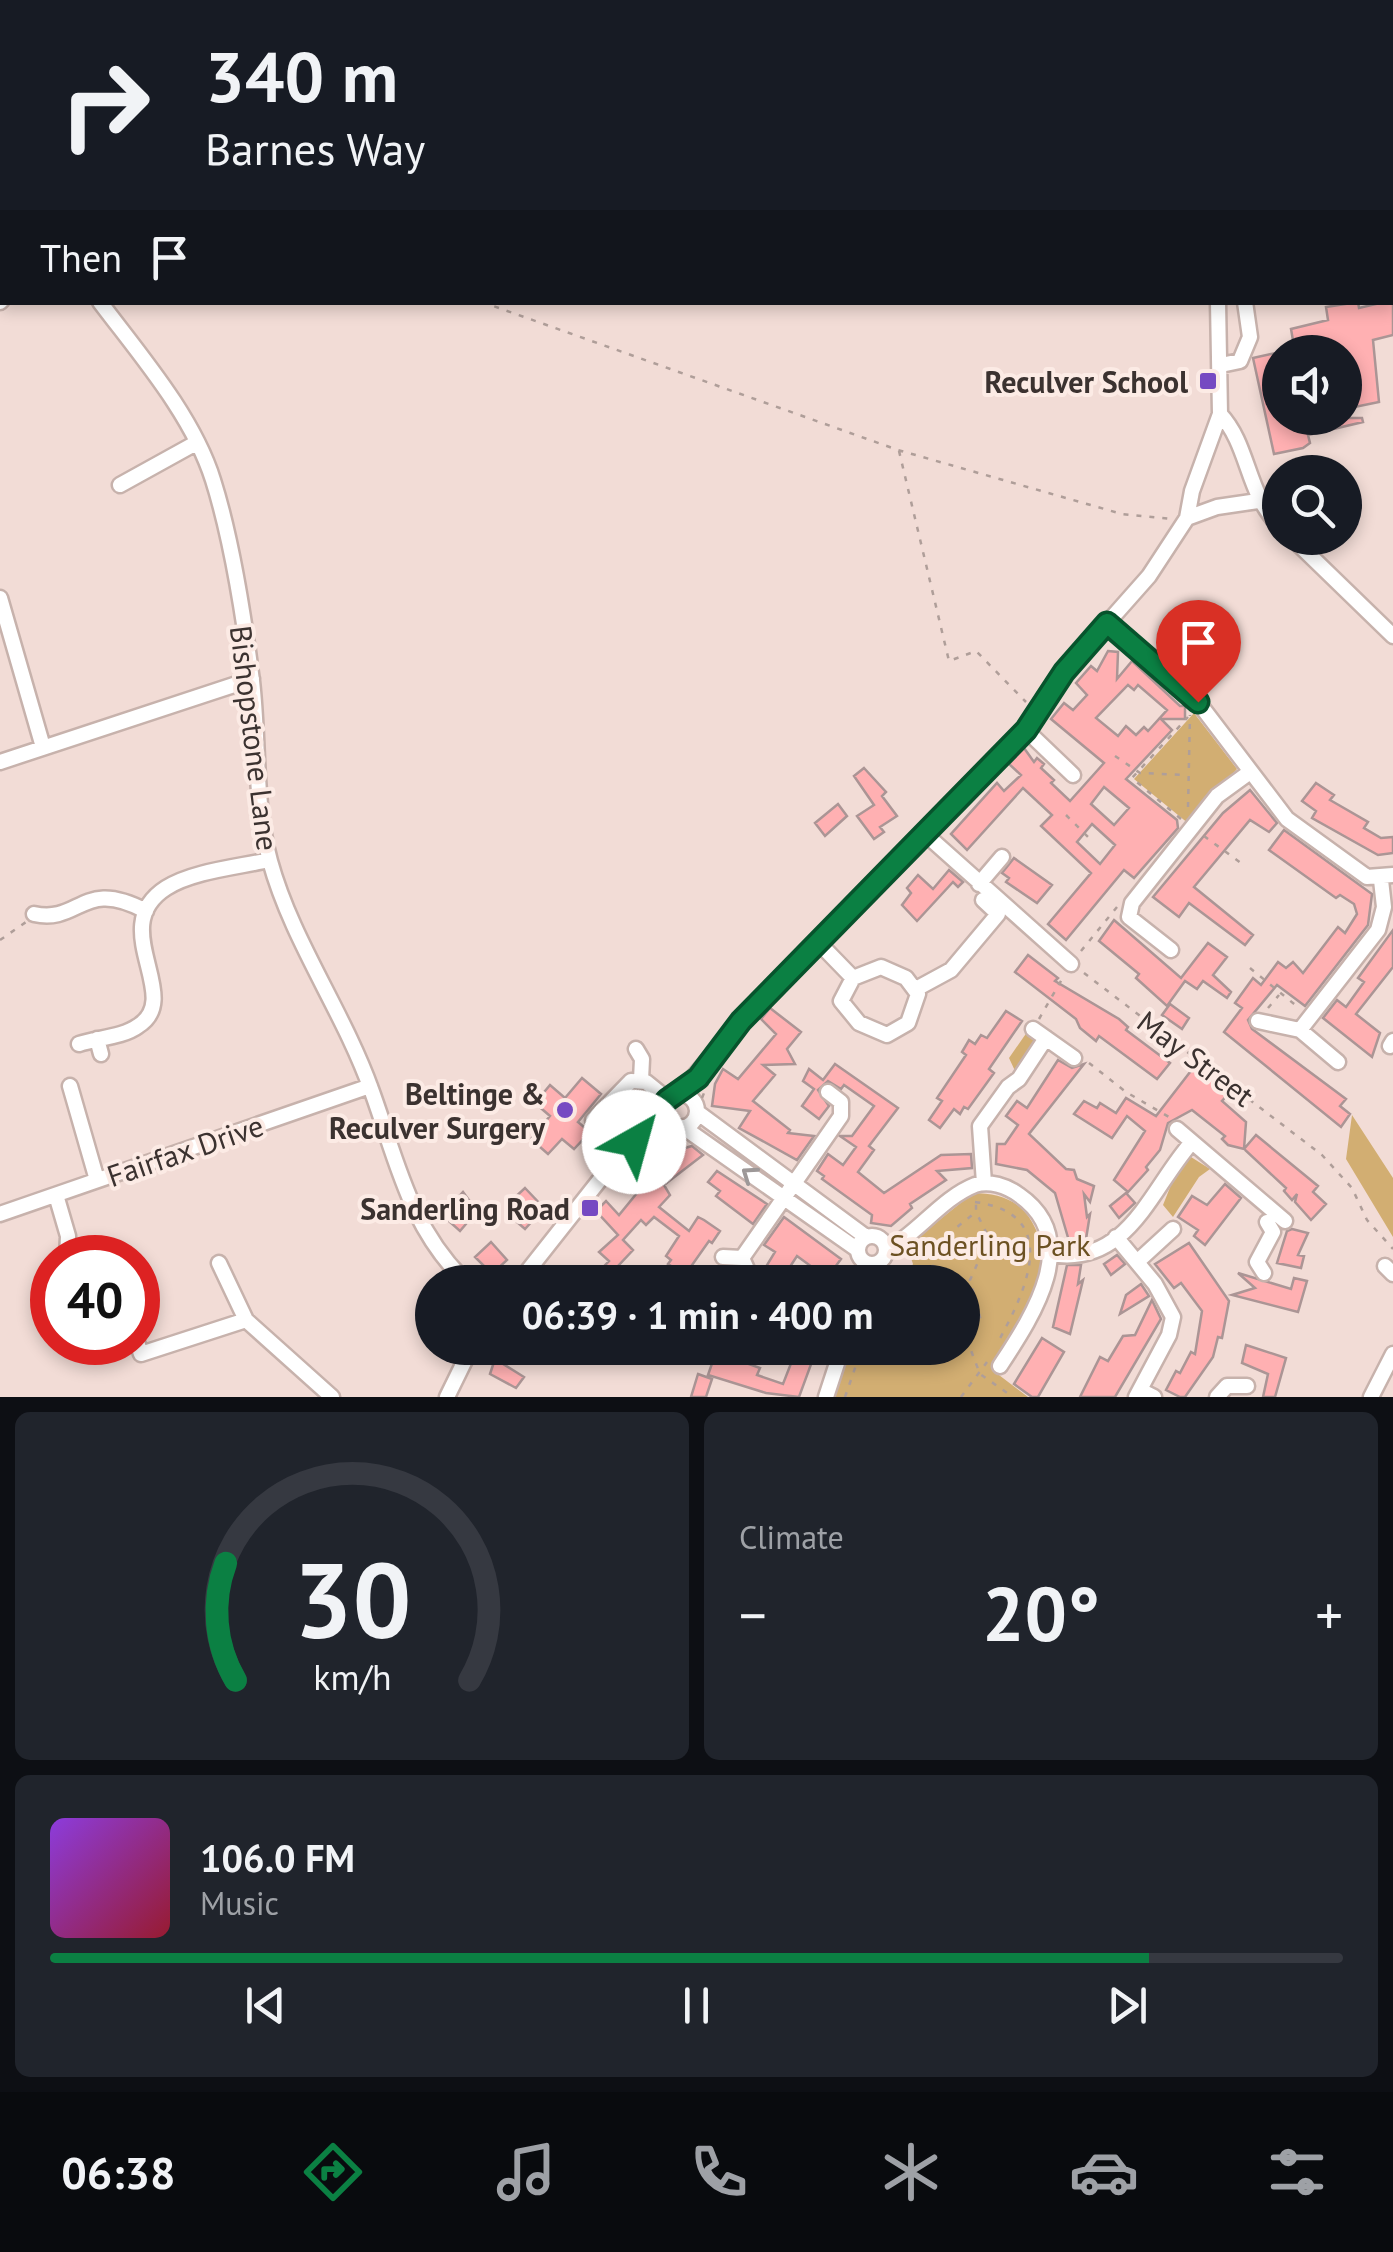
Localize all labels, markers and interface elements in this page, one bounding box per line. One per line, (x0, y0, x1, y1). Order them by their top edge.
text: 340 m (205, 31, 398, 121)
icon: right (40, 40, 170, 170)
text: Barnes Way (205, 119, 425, 177)
icon: arrive (142, 230, 197, 285)
text: Then (40, 233, 122, 282)
map controls (1262, 335, 1362, 555)
button: sound (1262, 335, 1362, 435)
place label: Reculver School (985, 362, 1188, 401)
marker: Reculver School (1197, 370, 1219, 392)
button: search (1262, 455, 1362, 555)
pin (1156, 600, 1241, 703)
icon: arrive (1171, 615, 1226, 670)
street label: Bishopstone Lane (222, 623, 288, 853)
street label: May Street (1130, 1001, 1262, 1115)
place label: Beltinge & Reculver Surgery (329, 1074, 546, 1147)
position arrow (582, 1090, 686, 1194)
marker: Beltinge & Reculver Surgery (554, 1099, 576, 1121)
street label: Fairfax Drive (102, 1105, 268, 1195)
one-way arrow (742, 1168, 761, 1186)
place label: Sanderling Road (360, 1189, 570, 1228)
marker: Sanderling Road (579, 1197, 601, 1219)
park label: Sanderling Park (889, 1225, 1091, 1264)
speed limit sign: 40 (30, 1235, 160, 1365)
text: 06:39 · 1 min · 400 m (522, 1290, 873, 1339)
text: Climate (739, 1516, 844, 1558)
text: 30 (293, 1532, 411, 1667)
text: 20° (982, 1565, 1100, 1662)
text: − (739, 1579, 767, 1650)
text: + (1315, 1579, 1343, 1650)
text: km/h (313, 1654, 391, 1700)
text: 106.0 FM (200, 1833, 355, 1882)
text: Music (200, 1882, 279, 1924)
icon: previous (238, 1978, 293, 2033)
icon: pause (669, 1978, 724, 2033)
icon: next (1100, 1978, 1155, 2033)
icon: directions (298, 2137, 368, 2207)
icon: music (491, 2137, 561, 2207)
icon: phone (684, 2137, 754, 2207)
icon: climate (876, 2137, 946, 2207)
icon: car (1069, 2137, 1139, 2207)
icon: filters (1262, 2137, 1332, 2207)
text: 06:38 (61, 2143, 176, 2201)

